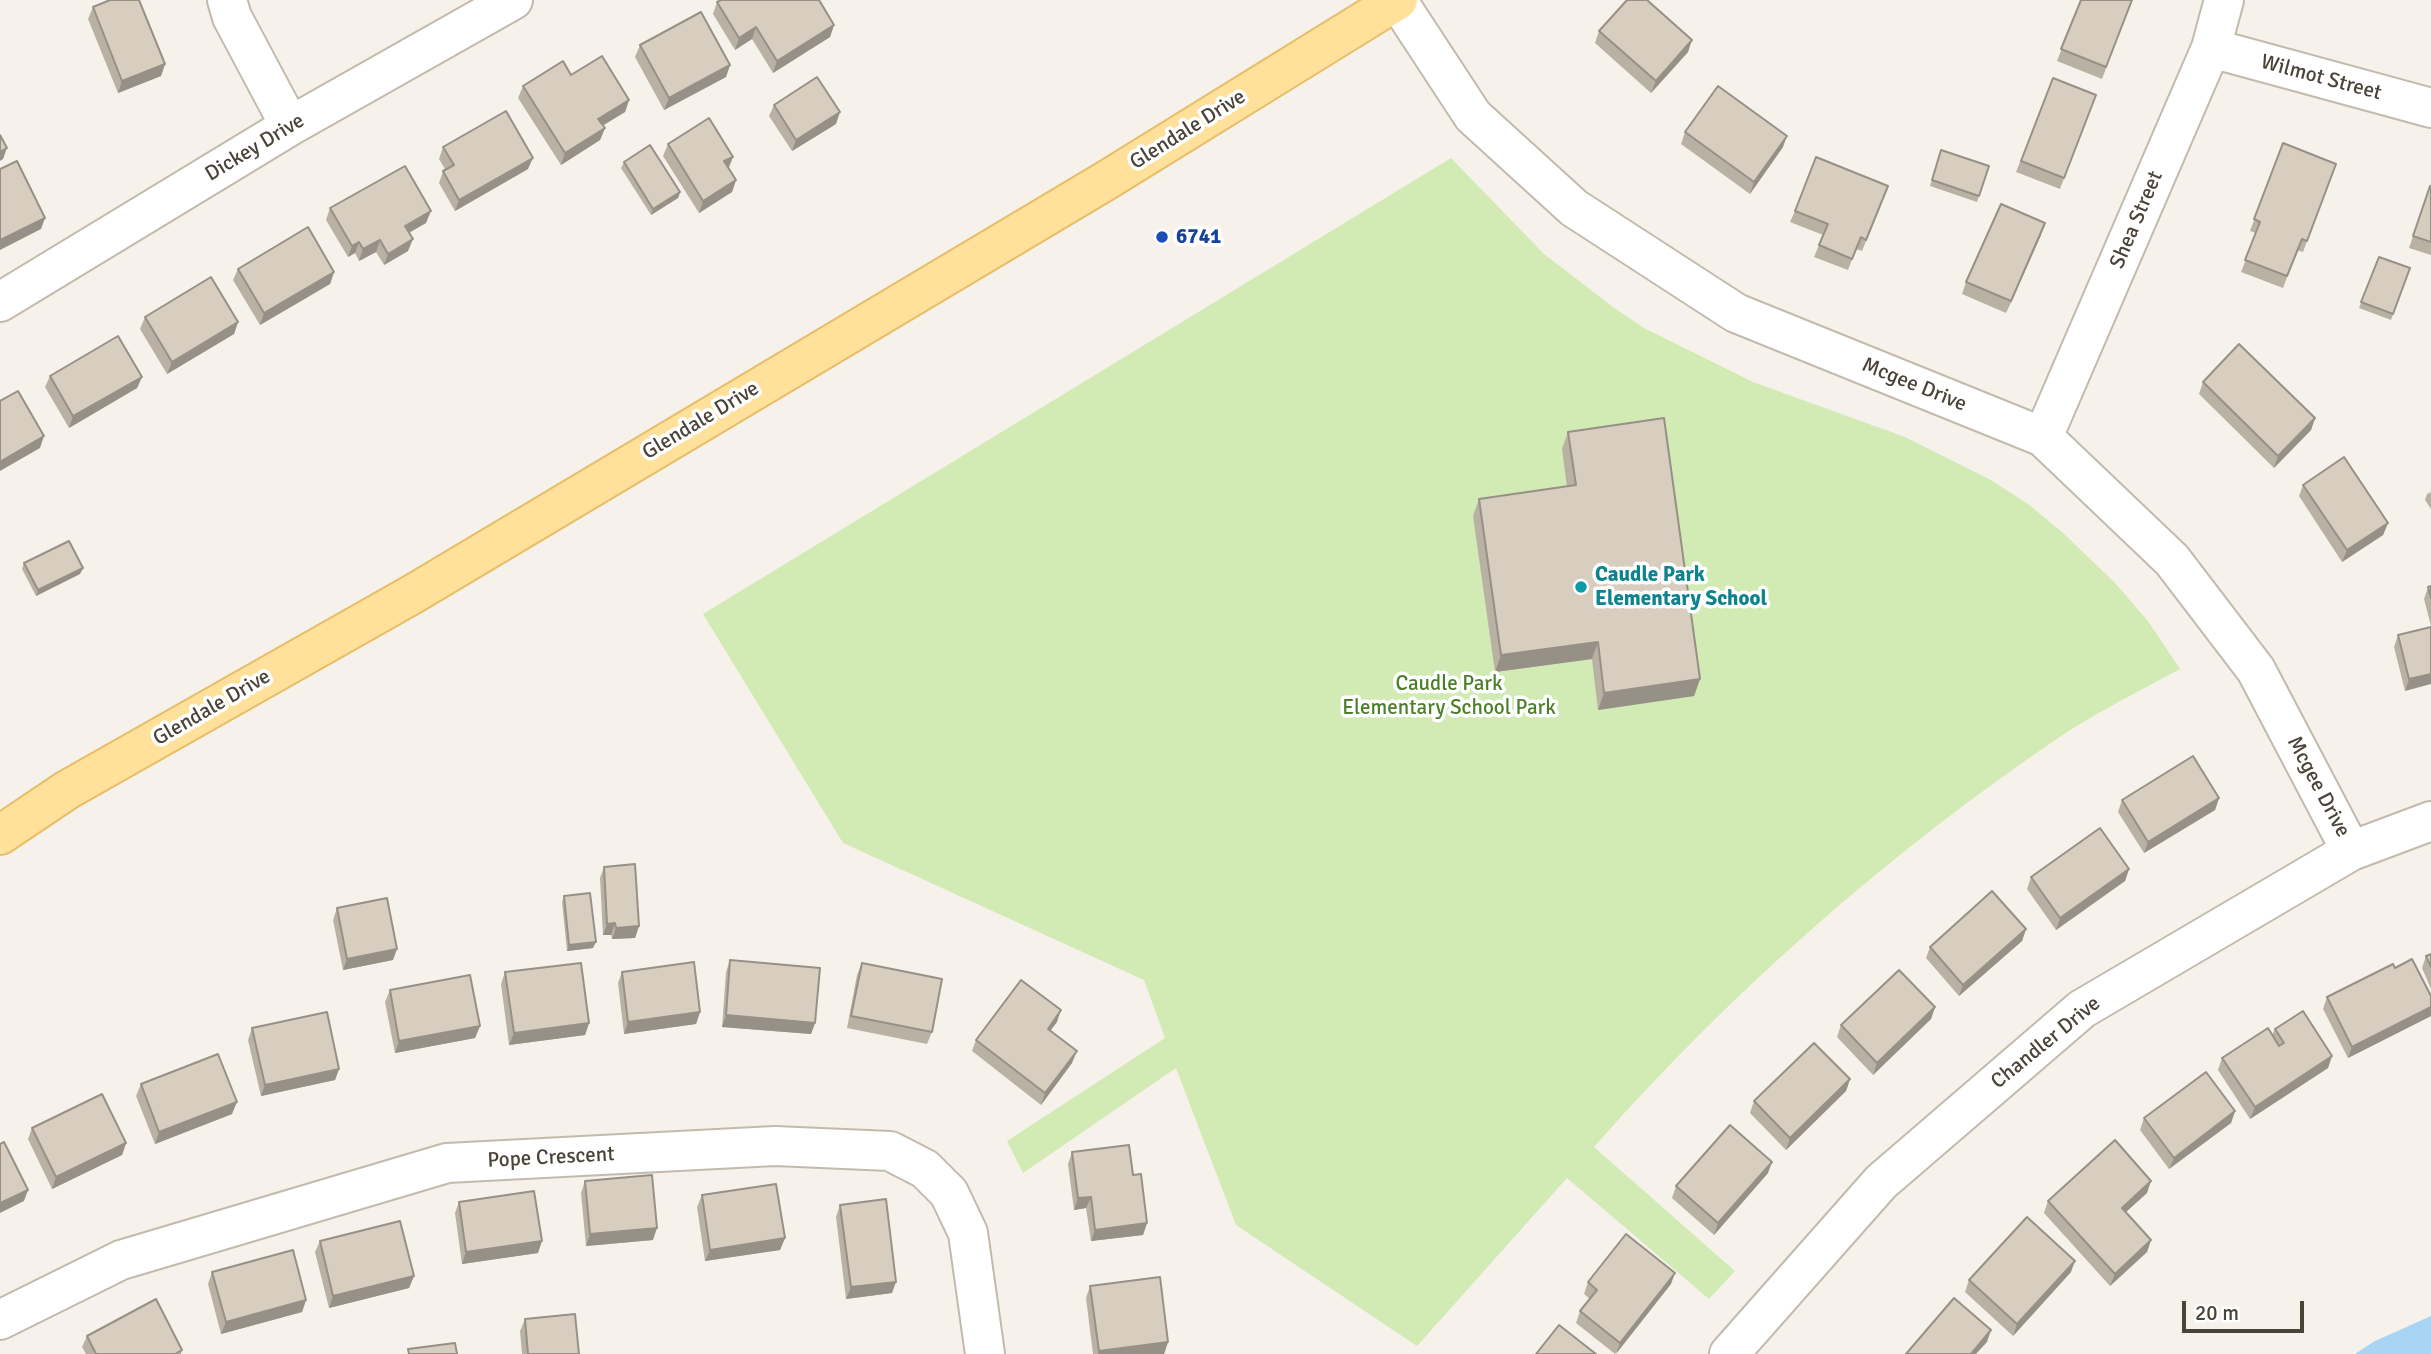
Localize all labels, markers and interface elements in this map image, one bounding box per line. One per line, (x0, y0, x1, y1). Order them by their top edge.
street label: Wilmot Street (2258, 50, 2384, 106)
street label: Glendale Drive (1126, 85, 1250, 175)
street label: Dickey Drive (201, 109, 309, 187)
street label: Shea Street (2105, 167, 2169, 273)
place label: 6741 (1176, 224, 1221, 250)
marker: 6741 (1154, 229, 1170, 245)
street label: Mcgee Drive (1858, 353, 1970, 417)
street label: Glendale Drive (638, 376, 764, 466)
place label: Caudle Park Elementary School (1595, 562, 1767, 612)
marker: Caudle Park Elementary School (1573, 579, 1589, 595)
street label: Glendale Drive (149, 664, 275, 752)
park label: Caudle Park Elementary School Park (1342, 671, 1556, 721)
street label: Mcgee Drive (2281, 732, 2355, 842)
street label: Chandler Drive (1986, 991, 2106, 1095)
street label: Pope Crescent (487, 1142, 615, 1174)
scale bar (2186, 1288, 2308, 1332)
text: 20 m (2195, 1300, 2239, 1326)

